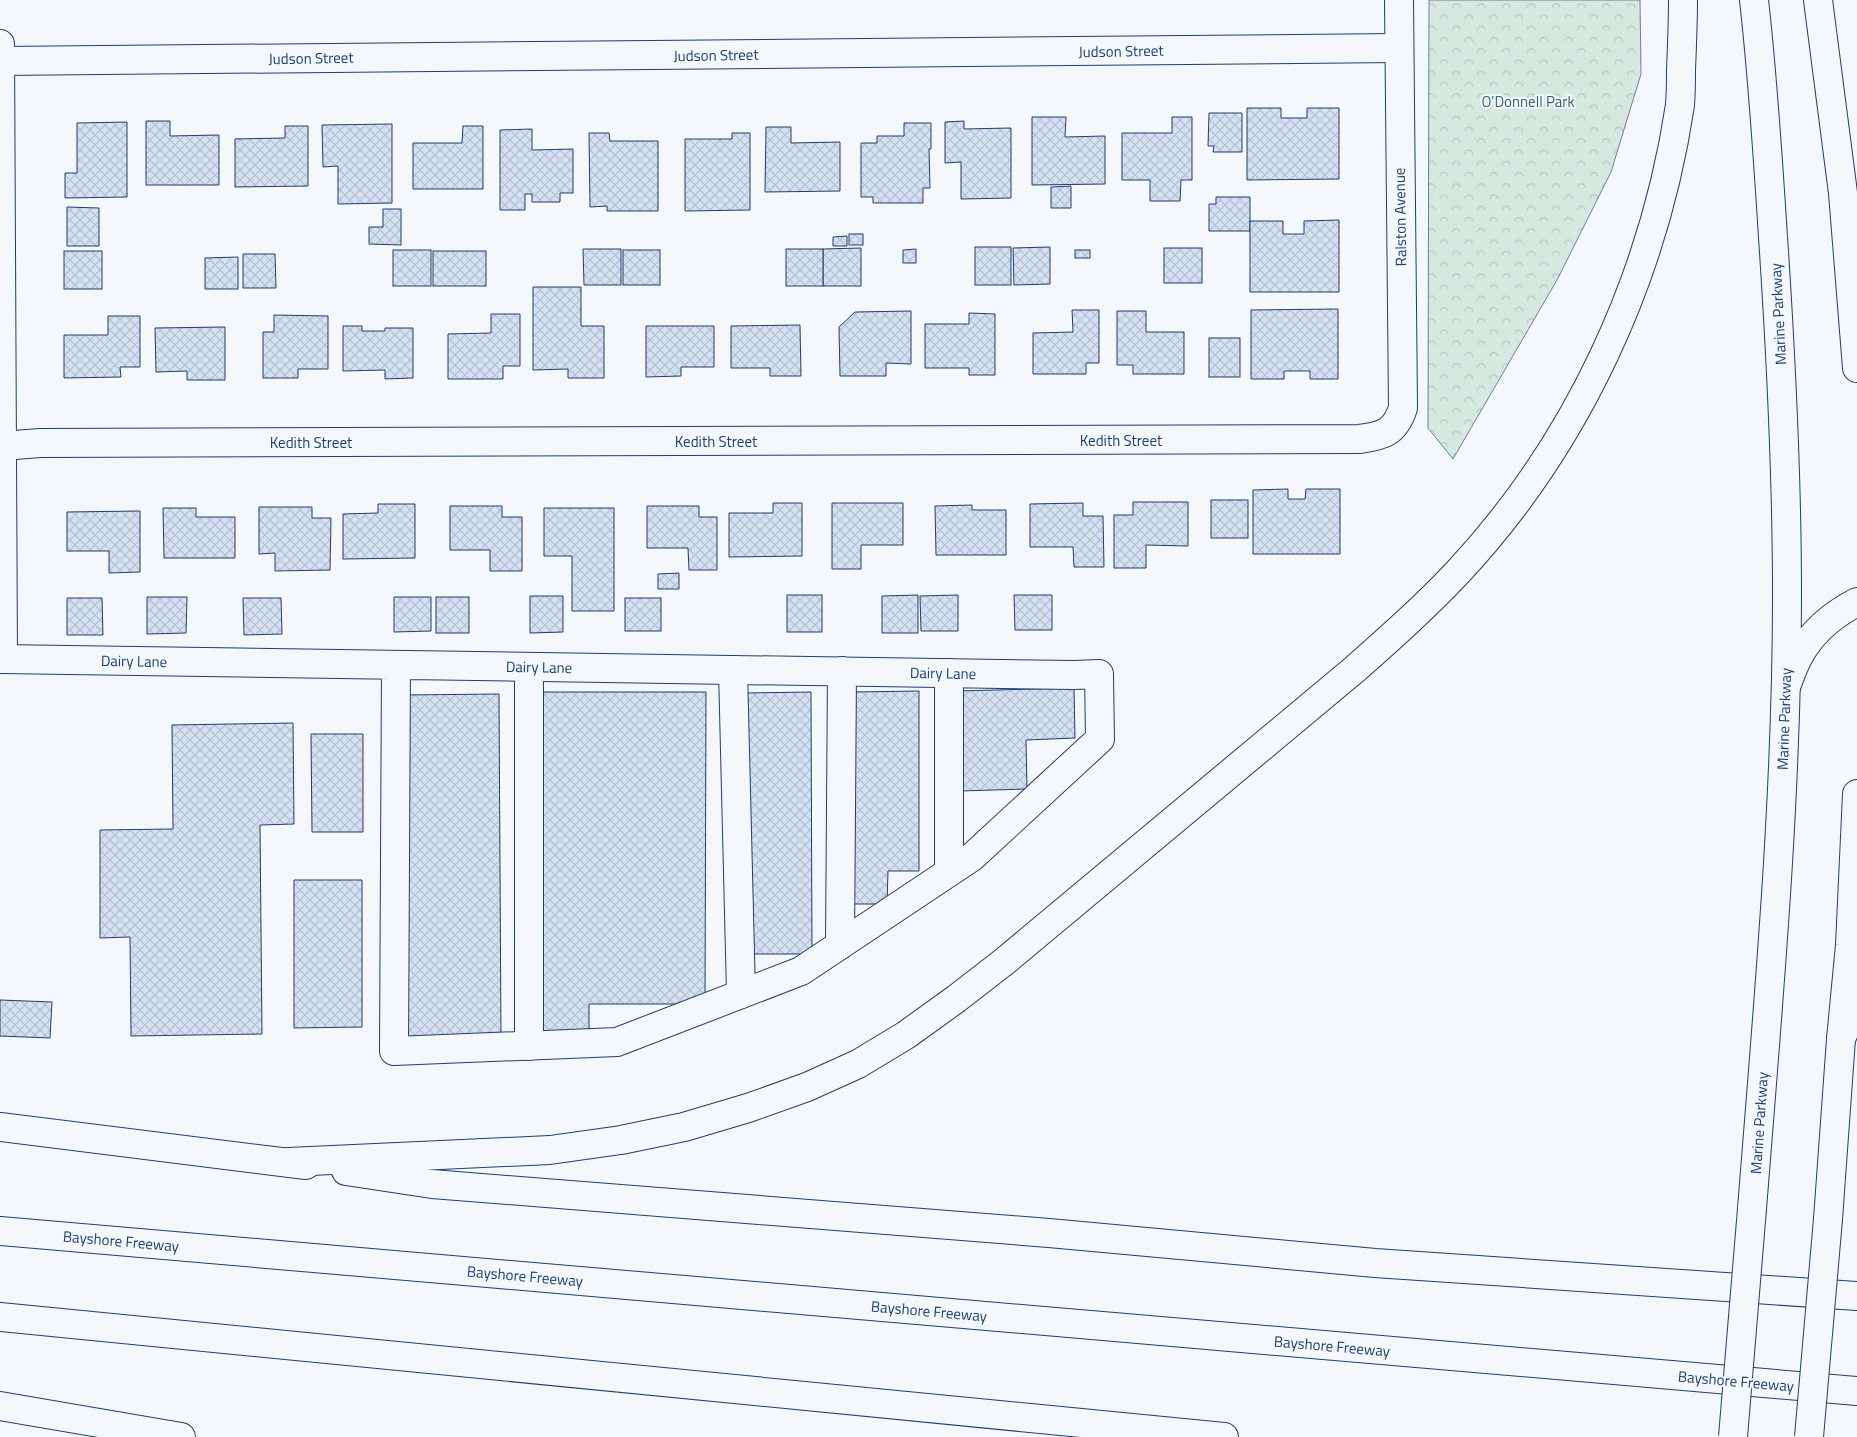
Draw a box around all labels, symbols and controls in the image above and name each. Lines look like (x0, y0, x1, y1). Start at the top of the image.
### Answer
street label: Judson Street (1078, 39, 1165, 63)
street label: Judson Street (673, 43, 760, 67)
street label: Judson Street (268, 46, 355, 70)
park label: O'Donnell Park (1481, 90, 1575, 113)
street label: Ralston Avenue (1388, 167, 1412, 267)
street label: Marine Parkway (1764, 262, 1792, 366)
street label: Kedith Street (1080, 429, 1163, 452)
street label: Kedith Street (675, 430, 758, 453)
street label: Kedith Street (270, 431, 353, 454)
street label: Dairy Lane (101, 649, 167, 673)
street label: Dairy Lane (506, 655, 572, 679)
street label: Dairy Lane (910, 661, 976, 685)
street label: Marine Parkway (1771, 667, 1797, 771)
street label: Marine Parkway (1744, 1071, 1774, 1175)
street label: Bayshore Freeway (62, 1224, 180, 1258)
street label: Bayshore Freeway (466, 1259, 584, 1293)
street label: Bayshore Freeway (870, 1294, 988, 1328)
street label: Bayshore Freeway (1273, 1329, 1391, 1363)
street label: Bayshore Freeway (1677, 1364, 1795, 1398)

